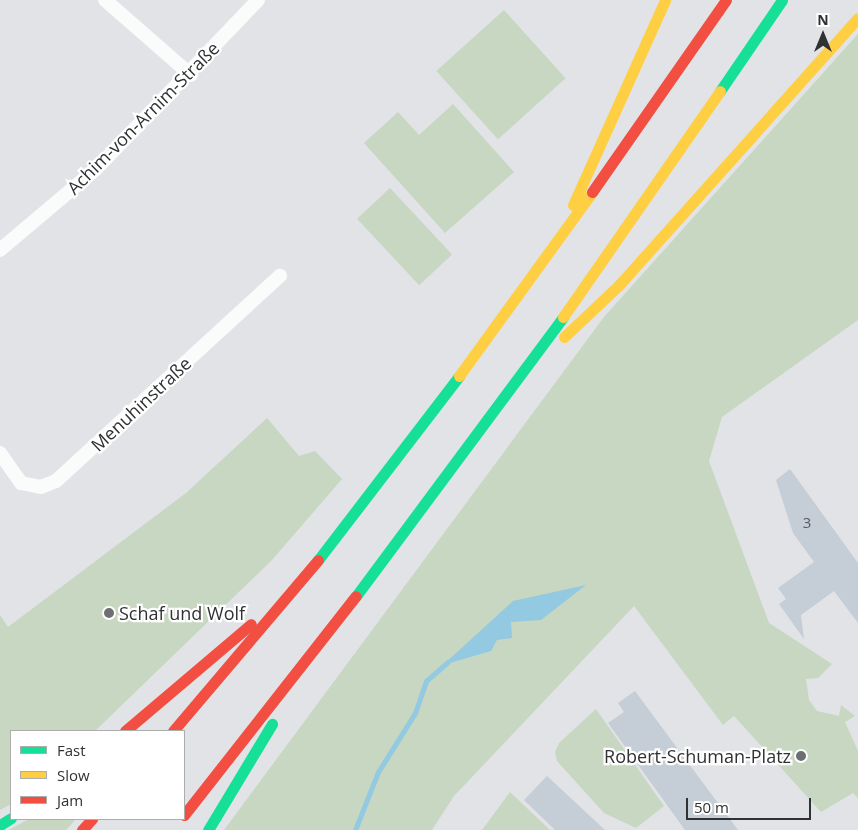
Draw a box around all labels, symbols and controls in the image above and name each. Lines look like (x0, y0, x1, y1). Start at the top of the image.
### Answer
north arrow (798, 10, 848, 60)
text: N (817, 10, 829, 29)
street label: Achim-von-Arnim-Straße (62, 37, 224, 199)
street label: Menuhinstraße (87, 352, 195, 456)
house number: 3 (803, 514, 811, 532)
place label: Schaf und Wolf (119, 602, 245, 624)
marker: Schaf und Wolf (103, 607, 115, 619)
legend (10, 730, 185, 820)
text: Fast (57, 740, 86, 760)
place label: Robert-Schuman-Platz (604, 745, 791, 767)
marker: Robert-Schuman-Platz (795, 750, 807, 762)
text: Slow (57, 765, 90, 785)
scale bar (688, 788, 813, 820)
text: Jam (57, 790, 83, 810)
text: 50 m (694, 797, 729, 817)

